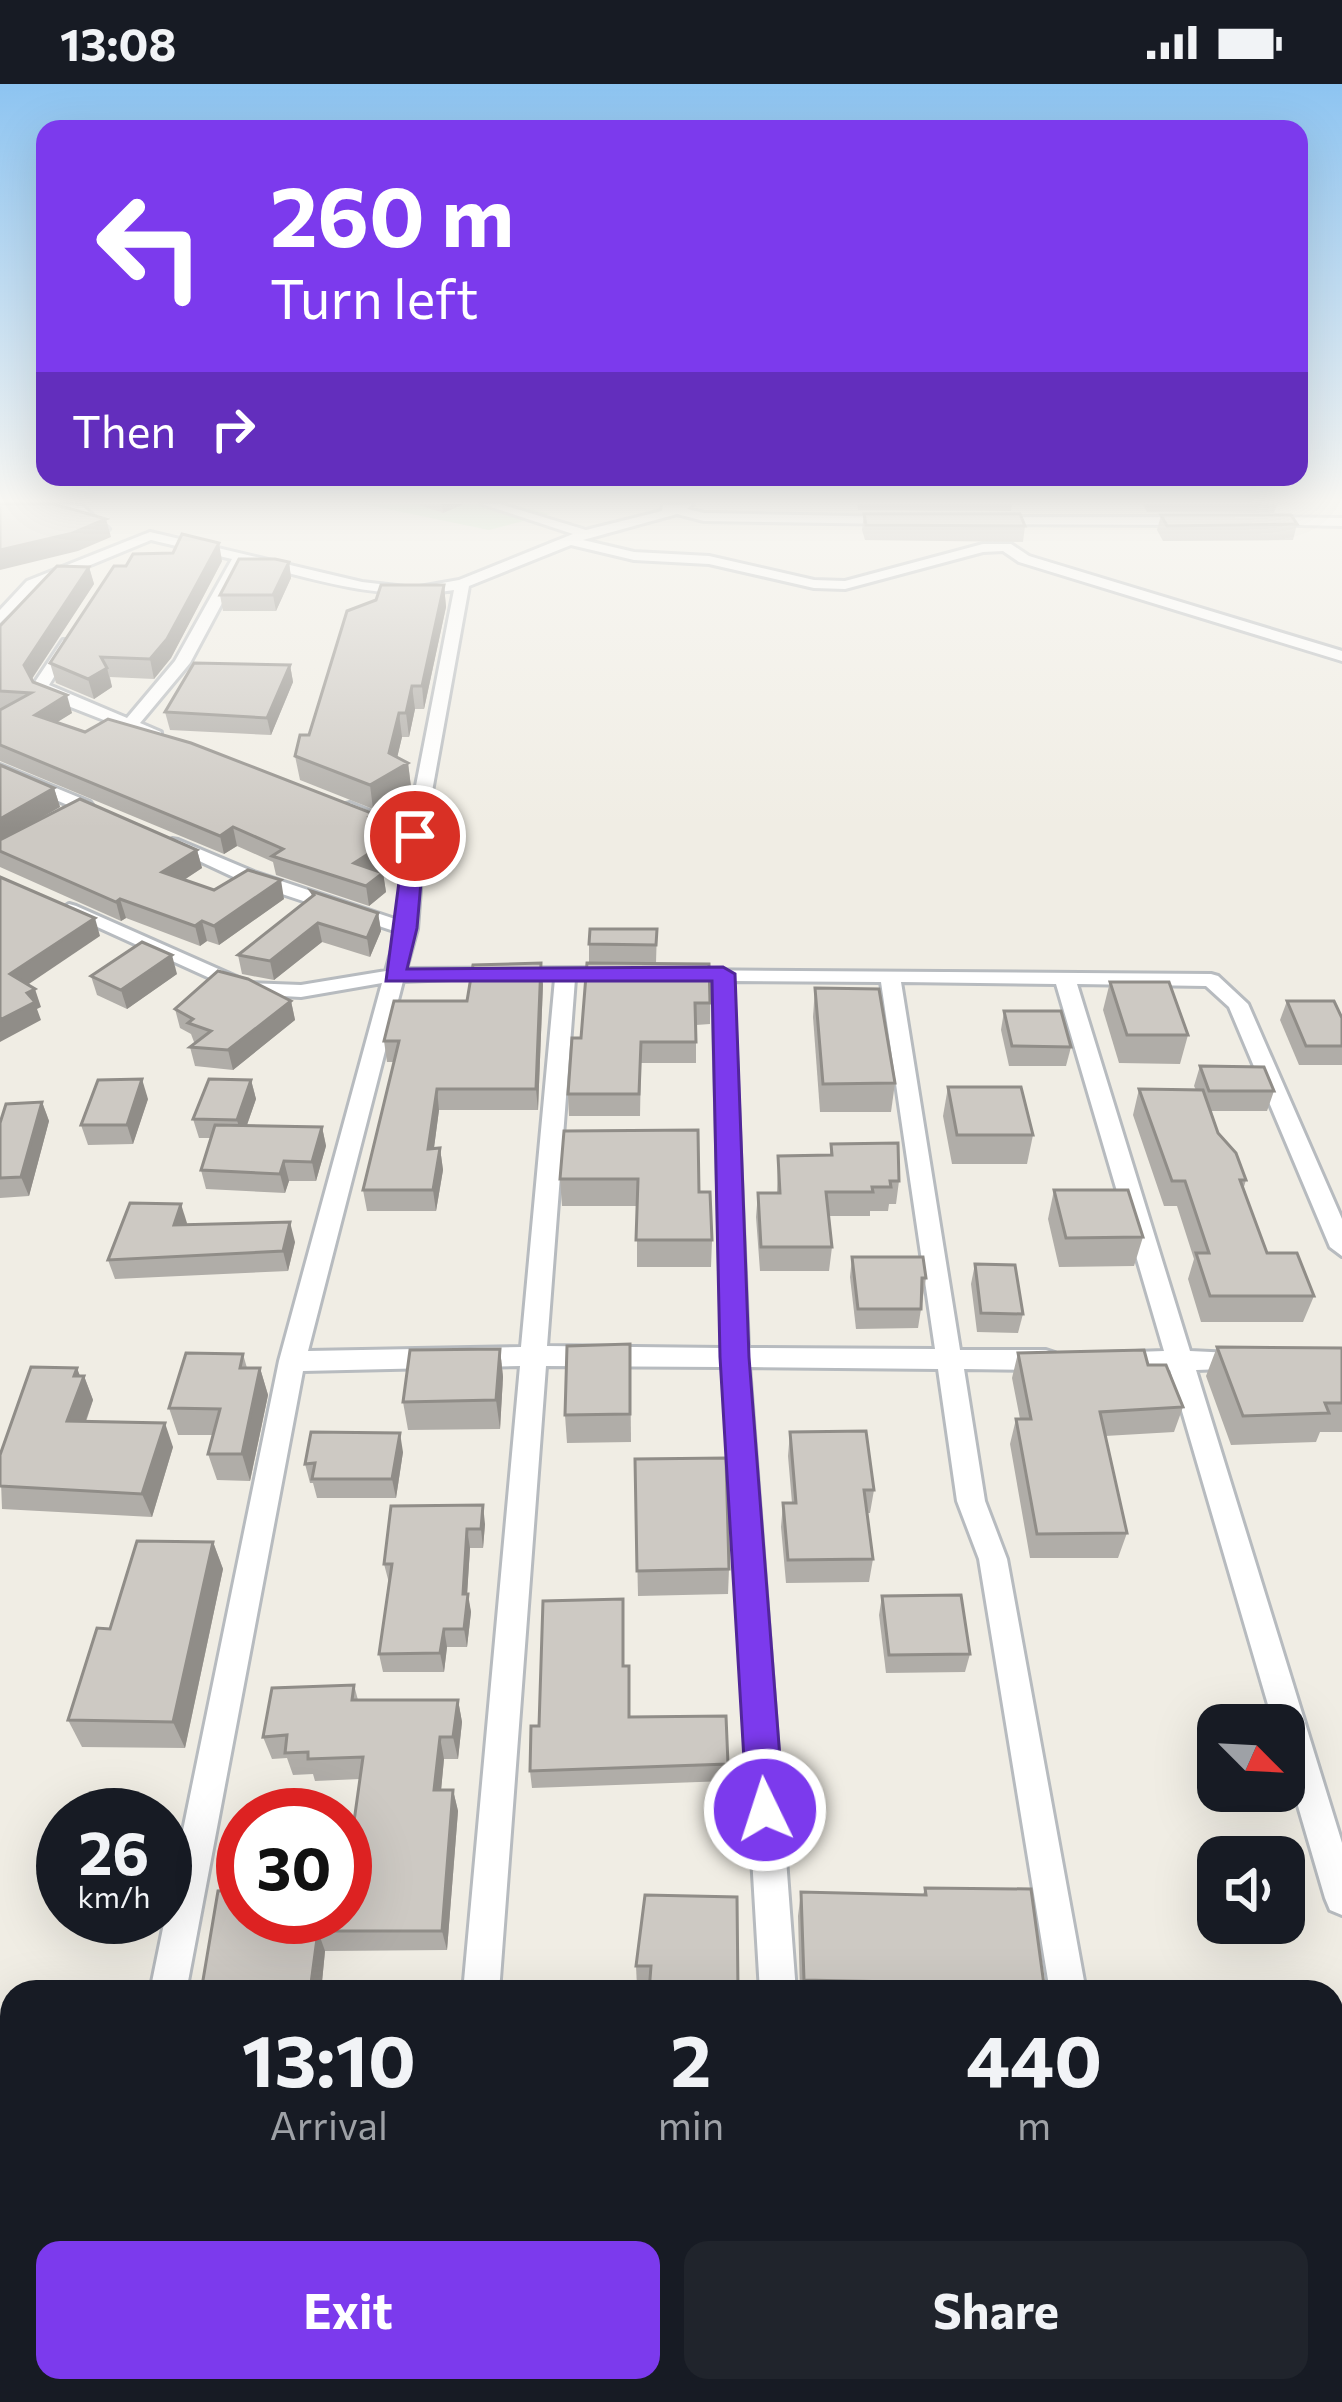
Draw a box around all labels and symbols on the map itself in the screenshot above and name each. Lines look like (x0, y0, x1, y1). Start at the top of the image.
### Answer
pin (364, 785, 466, 887)
north arrow (1197, 1704, 1305, 1812)
position arrow (702, 1747, 828, 1873)
speed limit sign: 30 (216, 1788, 372, 1944)

